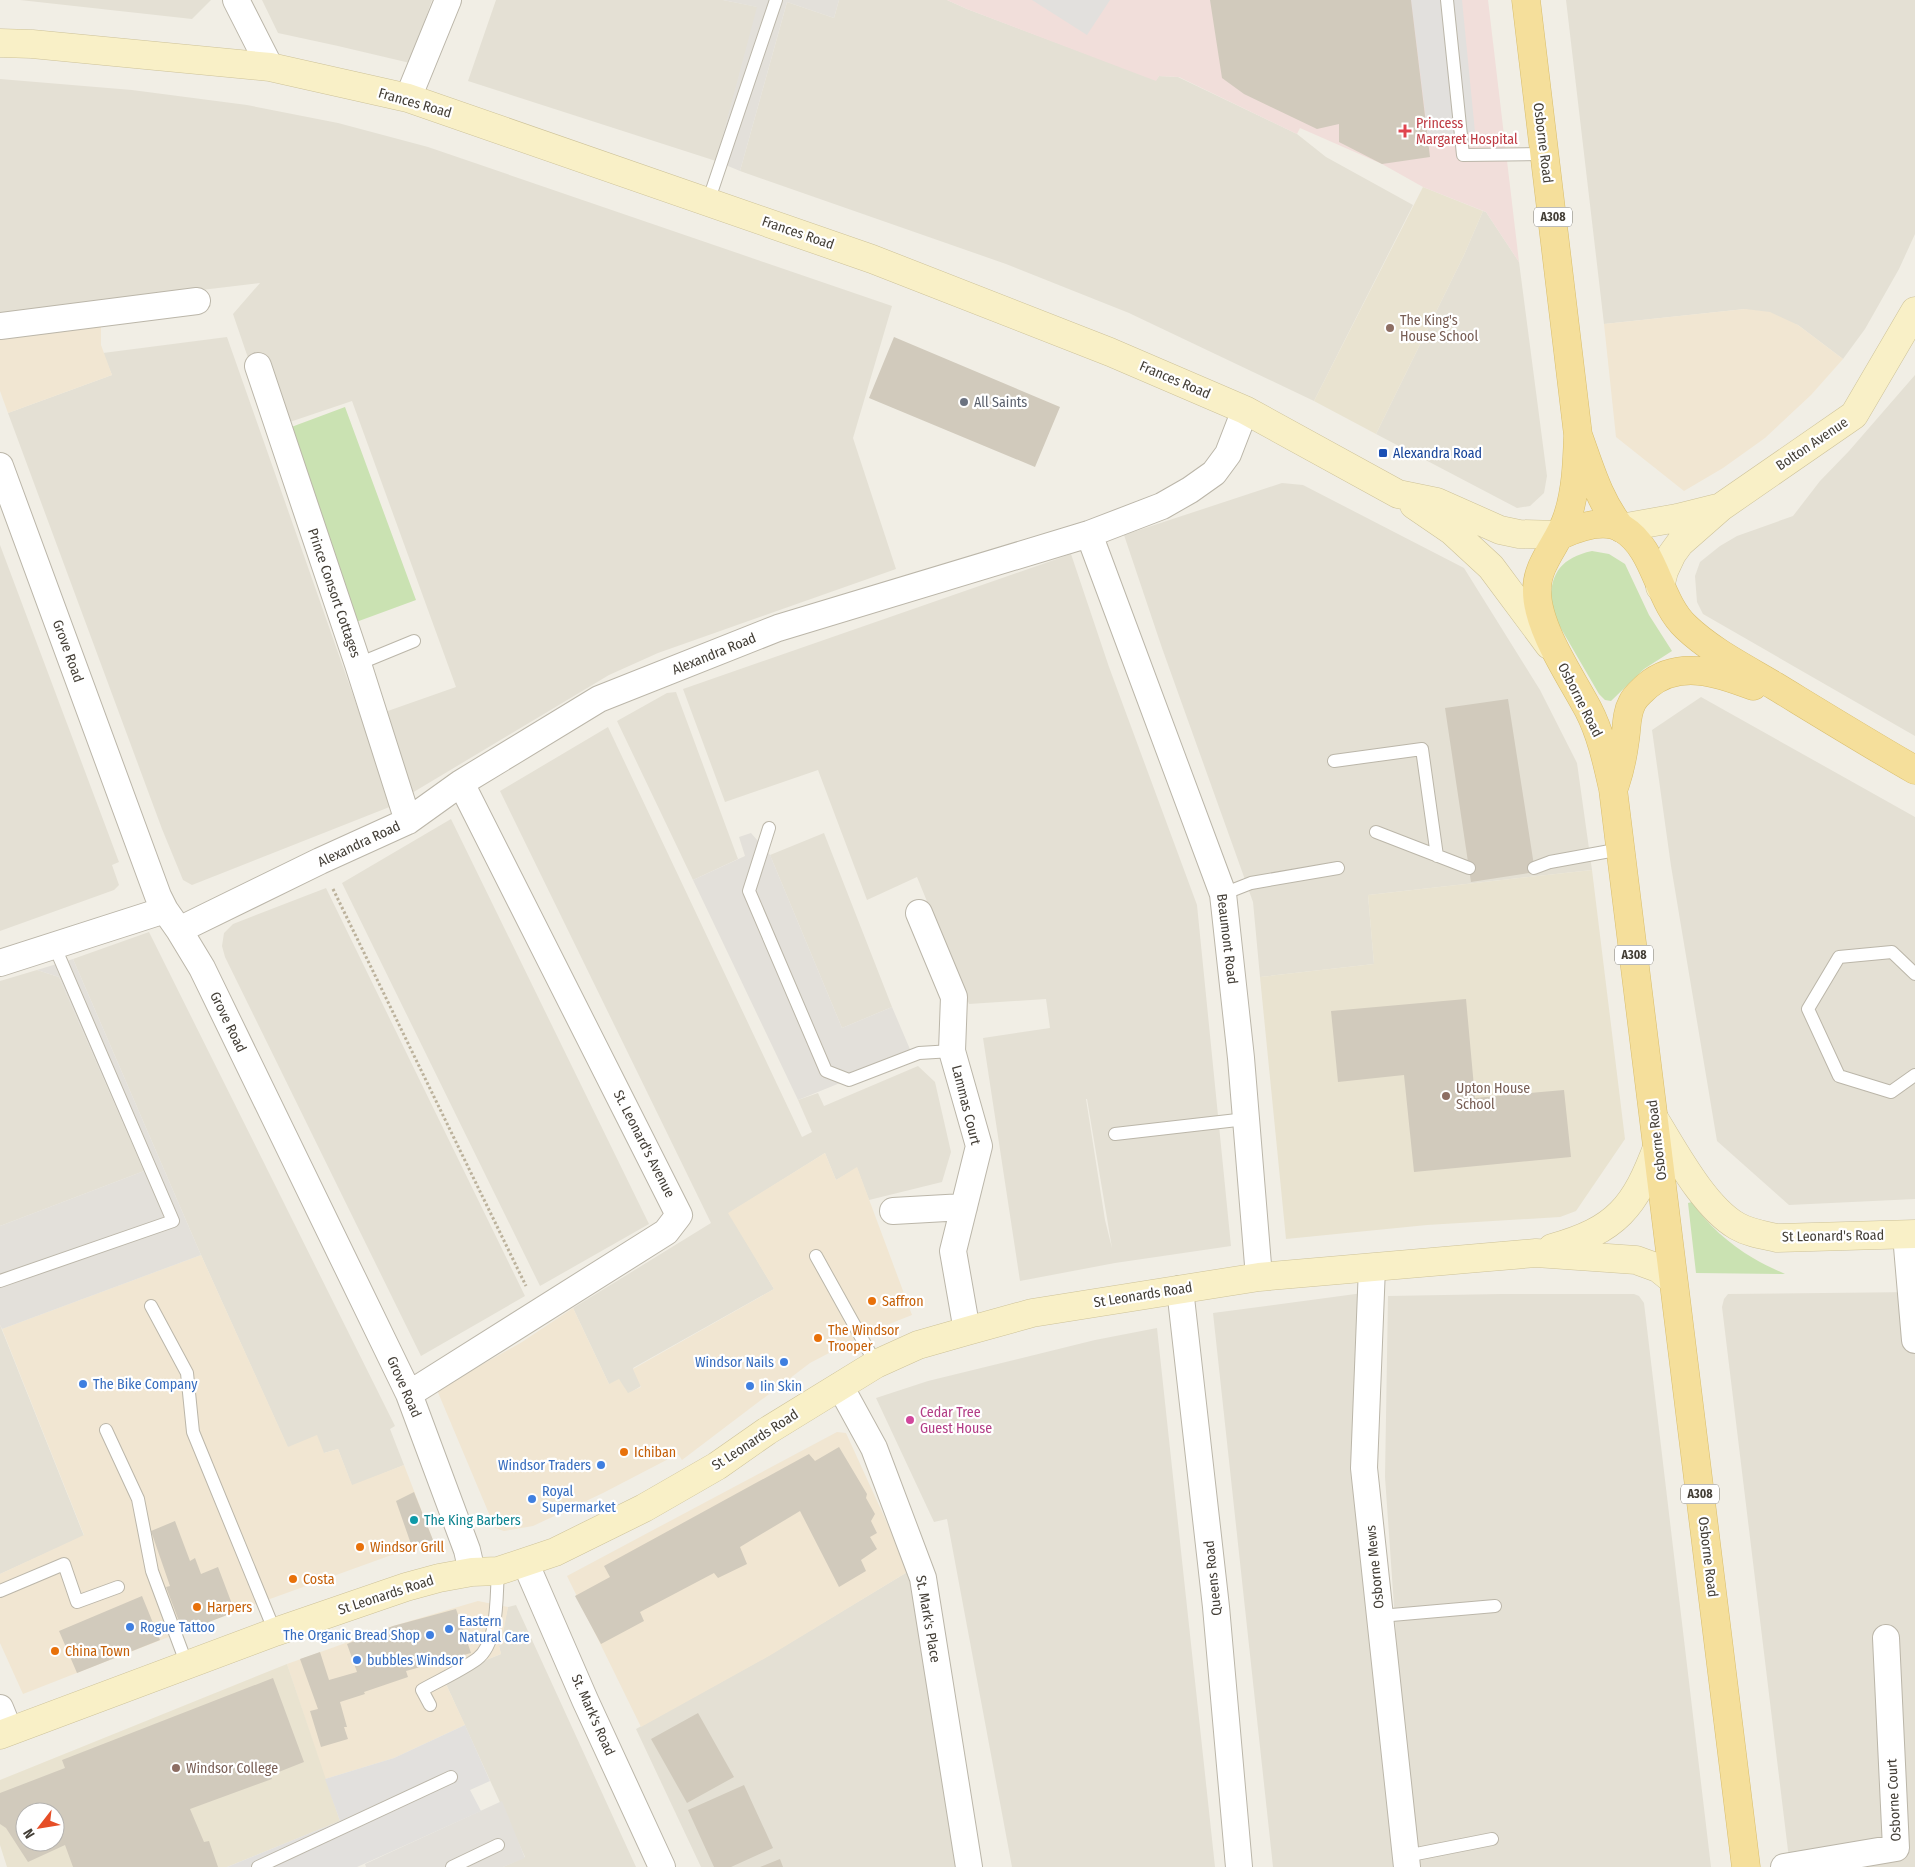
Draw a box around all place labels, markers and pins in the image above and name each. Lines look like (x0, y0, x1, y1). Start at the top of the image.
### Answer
place label: Princess Margaret Hospital (1416, 115, 1518, 148)
marker: Princess Margaret Hospital (1398, 124, 1412, 138)
place label: The King's House School (1400, 312, 1478, 345)
marker: The King's House School (1384, 322, 1396, 334)
place label: All Saints (974, 394, 1027, 411)
marker: All Saints (958, 396, 970, 408)
place label: Alexandra Road (1393, 445, 1482, 462)
marker: Alexandra Road (1377, 447, 1389, 459)
place label: Upton House School (1456, 1080, 1530, 1113)
marker: Upton House School (1440, 1090, 1452, 1102)
place label: Saffron (882, 1293, 924, 1310)
marker: Saffron (866, 1295, 878, 1307)
place label: The Windsor Trooper (828, 1322, 899, 1355)
marker: The Windsor Trooper (812, 1332, 824, 1344)
place label: Windsor Nails (695, 1354, 774, 1371)
marker: Windsor Nails (778, 1356, 790, 1368)
place label: The Bike Company (93, 1376, 198, 1393)
marker: The Bike Company (77, 1378, 89, 1390)
place label: Iin Skin (760, 1378, 802, 1395)
marker: Iin Skin (744, 1380, 756, 1392)
place label: Cedar Tree Guest House (920, 1404, 992, 1437)
marker: Cedar Tree Guest House (904, 1414, 916, 1426)
place label: Ichiban (634, 1444, 676, 1461)
marker: Ichiban (618, 1446, 630, 1458)
place label: Windsor Traders (498, 1457, 591, 1474)
marker: Windsor Traders (595, 1459, 607, 1471)
place label: Royal Supermarket (542, 1483, 616, 1516)
marker: Royal Supermarket (526, 1493, 538, 1505)
place label: The King Barbers (424, 1512, 521, 1529)
marker: The King Barbers (408, 1514, 420, 1526)
place label: Windsor Grill (370, 1539, 445, 1556)
marker: Windsor Grill (354, 1541, 366, 1553)
place label: Costa (303, 1571, 335, 1588)
marker: Costa (287, 1573, 299, 1585)
place label: Harpers (207, 1599, 252, 1616)
marker: Harpers (191, 1601, 203, 1613)
place label: Eastern Natural Care (459, 1613, 530, 1646)
place label: Rogue Tattoo (140, 1619, 215, 1636)
marker: Rogue Tattoo (124, 1621, 136, 1633)
marker: Eastern Natural Care (443, 1623, 455, 1635)
place label: The Organic Bread Shop (283, 1627, 420, 1644)
marker: The Organic Bread Shop (424, 1629, 436, 1641)
place label: China Town (65, 1643, 130, 1660)
marker: China Town (49, 1645, 61, 1657)
place label: bubbles Windsor (367, 1652, 464, 1669)
marker: bubbles Windsor (351, 1654, 363, 1666)
place label: Windsor College (186, 1760, 278, 1777)
marker: Windsor College (170, 1762, 182, 1774)

